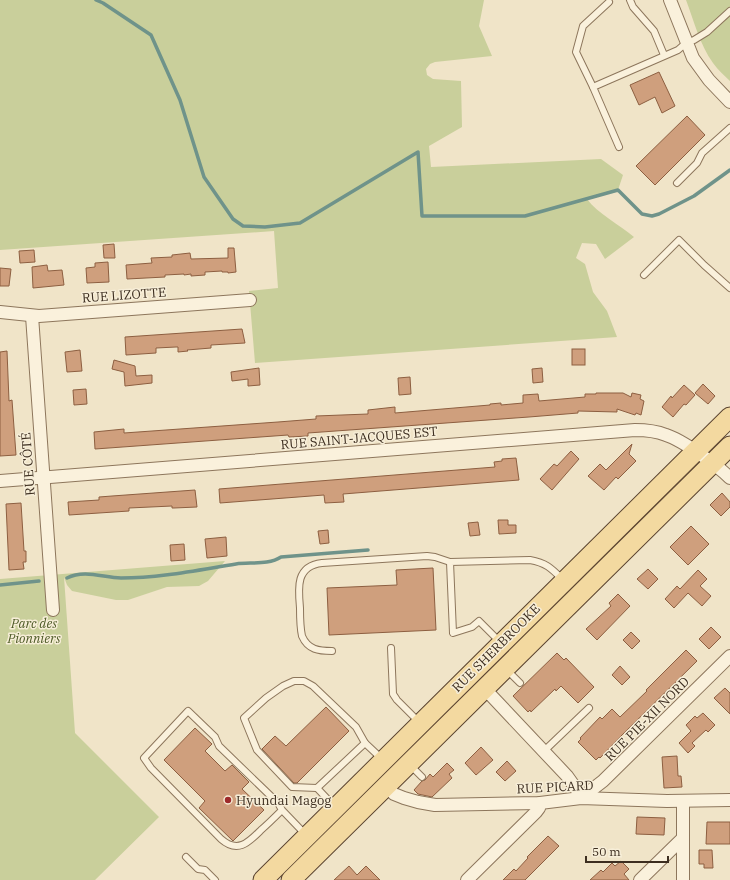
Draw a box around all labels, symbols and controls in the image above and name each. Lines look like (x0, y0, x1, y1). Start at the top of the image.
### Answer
street label: RUE LIZOTTE (81, 284, 167, 306)
street label: RUE SAINT-JACQUES EST (280, 423, 439, 453)
street label: RUE CÔTÉ (17, 432, 39, 496)
street label: RUE SHERBROOKE (448, 600, 544, 696)
park label: Parc des Pionniers (6, 615, 61, 647)
street label: RUE PIE-XII NORD (601, 673, 693, 765)
street label: RUE PICARD (516, 776, 594, 798)
place label: Hyundai Magog (236, 792, 331, 809)
marker: Hyundai Magog (223, 795, 233, 805)
scale bar (586, 838, 668, 864)
text: 50 m (592, 844, 621, 859)

